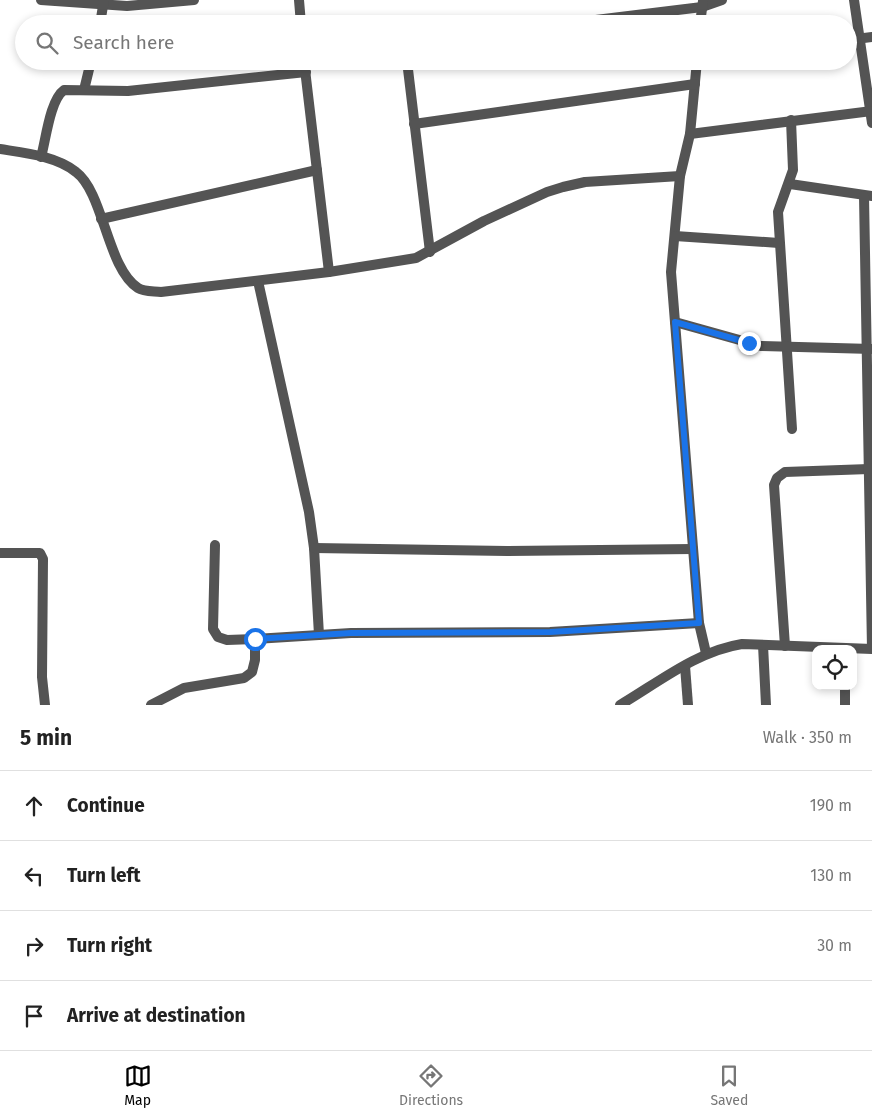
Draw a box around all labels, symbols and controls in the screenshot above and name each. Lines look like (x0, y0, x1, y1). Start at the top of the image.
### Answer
search box (15, 15, 857, 70)
icon: search (33, 29, 61, 57)
text: Search here (73, 31, 174, 54)
route end (738, 332, 761, 355)
route start (244, 628, 267, 651)
map controls (812, 645, 857, 690)
button: locate (812, 645, 857, 690)
text: 5 min (20, 725, 72, 751)
text: Walk · 350 m (763, 728, 852, 747)
icon: ahead (20, 792, 48, 820)
text: Continue (67, 794, 145, 817)
text: 190 m (810, 796, 852, 815)
icon: left (20, 862, 48, 890)
text: Turn left (67, 864, 141, 887)
text: 130 m (810, 866, 852, 885)
icon: right (20, 932, 48, 960)
text: Turn right (67, 934, 152, 957)
text: 30 m (817, 936, 852, 955)
icon: arrive (20, 1002, 48, 1030)
text: Arrive at destination (67, 1004, 246, 1027)
tab: Map (124, 1062, 152, 1109)
tab: Directions (399, 1062, 463, 1109)
tab: Saved (710, 1062, 748, 1109)

